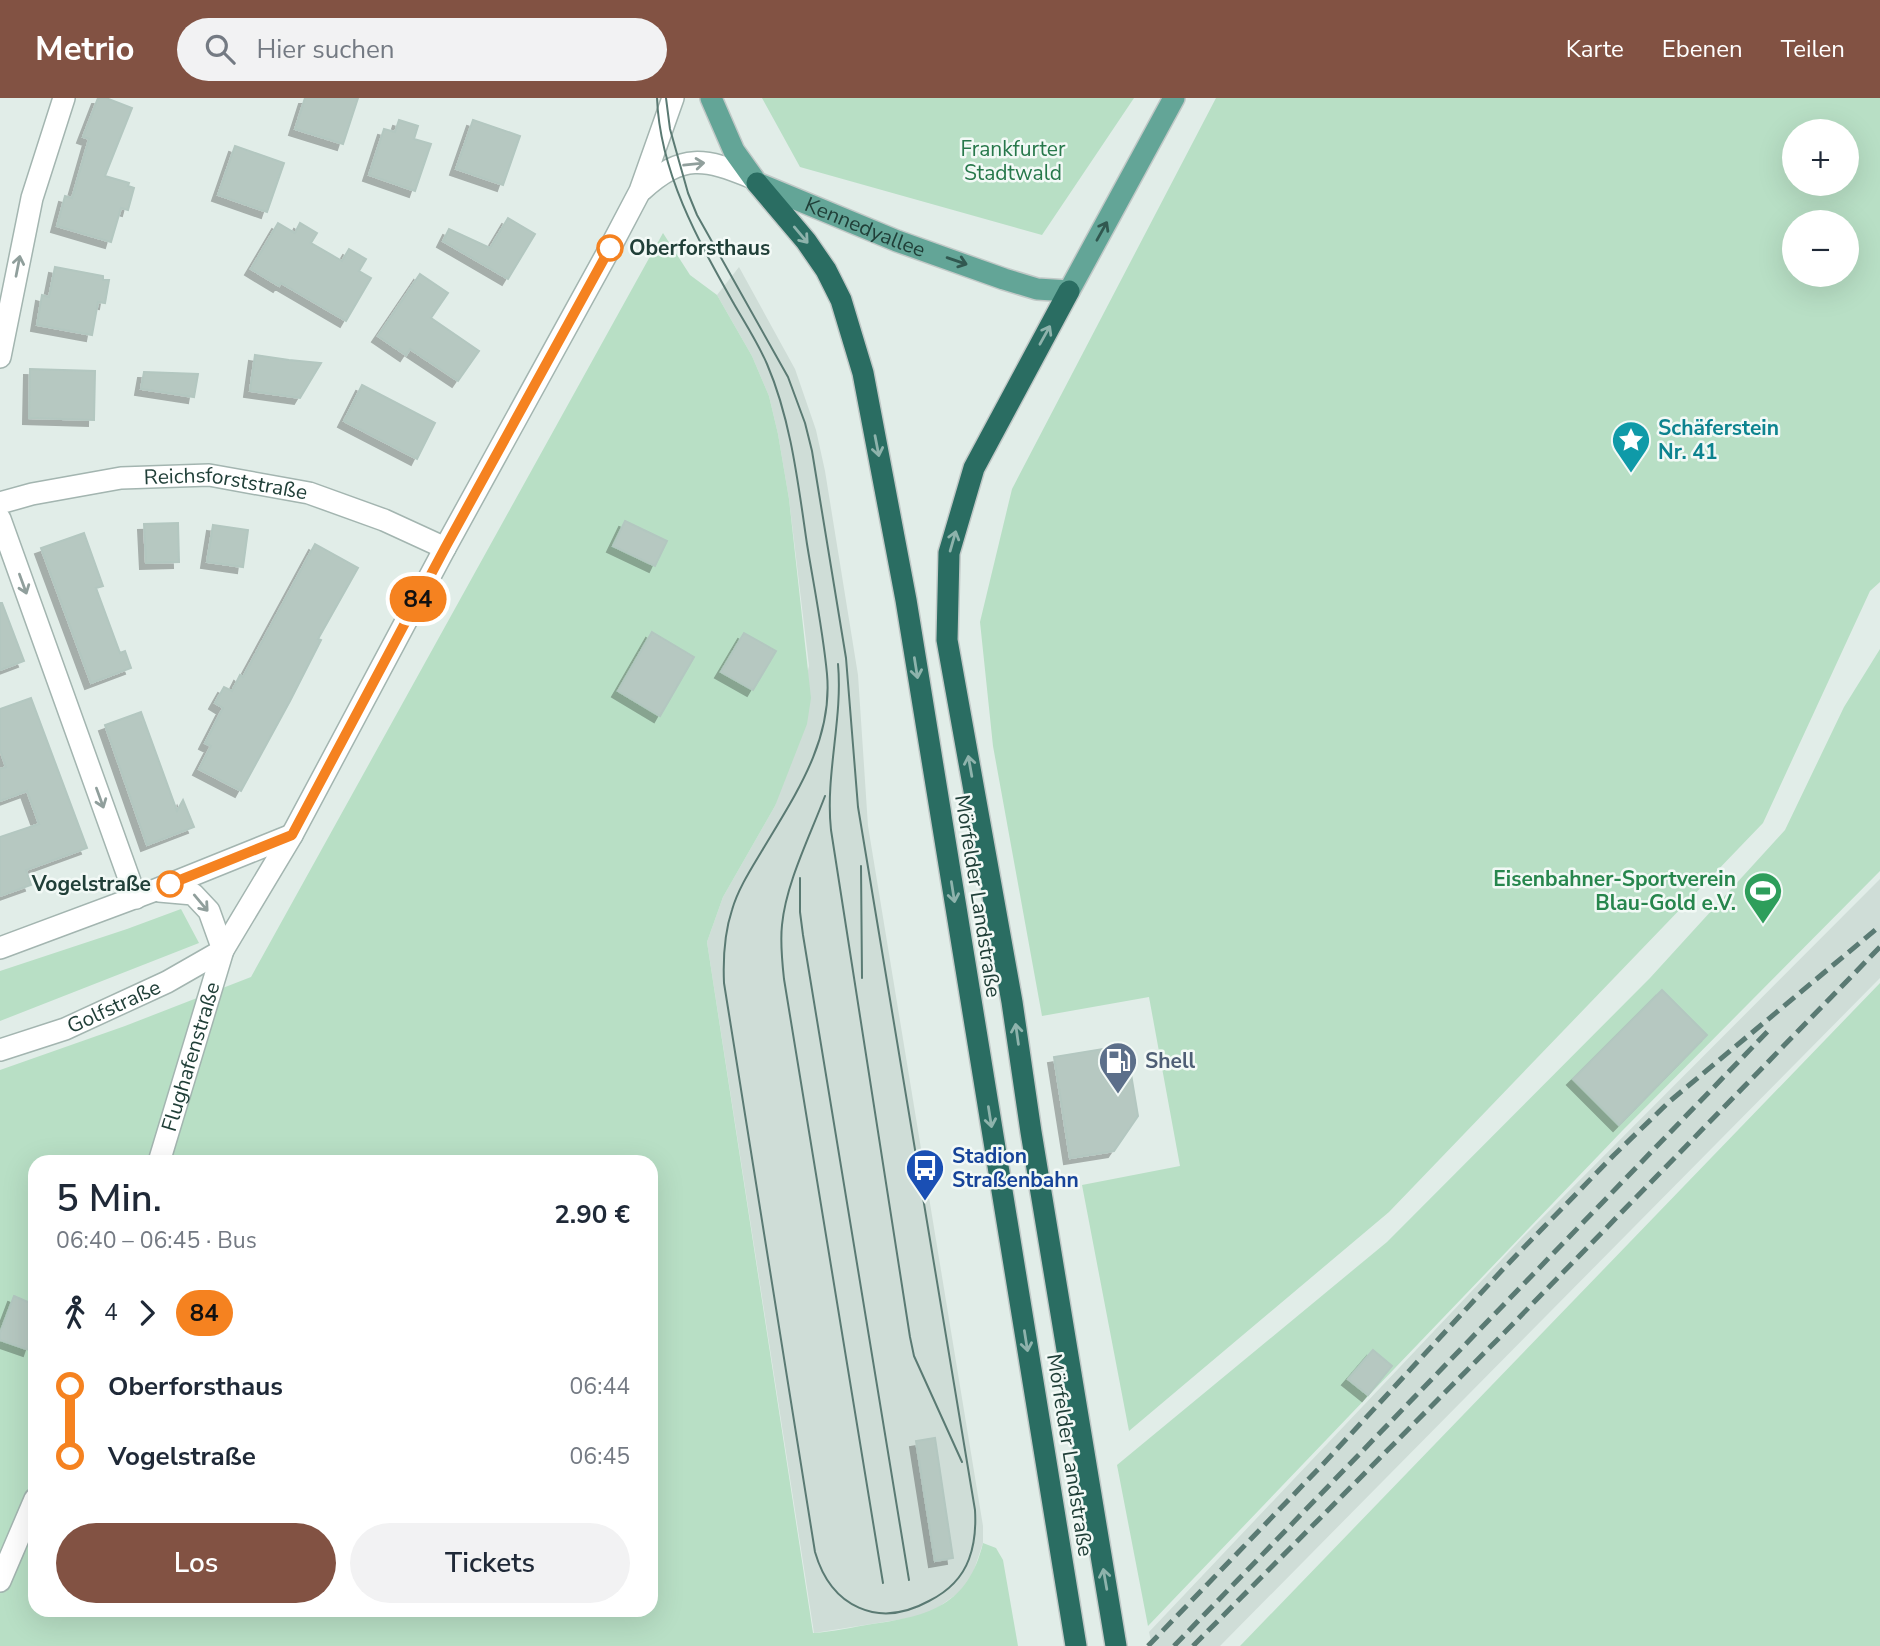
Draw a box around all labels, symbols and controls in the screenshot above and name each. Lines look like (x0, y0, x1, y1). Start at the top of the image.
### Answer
search box (177, 18, 667, 81)
text: Metrio (35, 27, 135, 72)
icon: search (201, 30, 239, 68)
text: Hier suchen (257, 32, 395, 67)
text: Karte (1566, 33, 1624, 65)
text: Ebenen (1662, 33, 1743, 65)
text: Teilen (1781, 33, 1845, 65)
map controls (1782, 119, 1859, 287)
button: + (1782, 119, 1859, 196)
park label: Frankfurter Stadtwald (960, 135, 1066, 187)
one-way arrow (682, 157, 704, 170)
street label: Kennedyallee (801, 190, 929, 264)
button: − (1782, 210, 1859, 287)
one-way arrow (1096, 221, 1109, 242)
one-way arrow (793, 225, 809, 243)
place label: Oberforsthaus (629, 234, 770, 262)
marker: Oberforsthaus (597, 235, 623, 261)
one-way arrow (11, 255, 25, 278)
one-way arrow (945, 256, 967, 268)
one-way arrow (1038, 325, 1052, 345)
place label: Schäferstein Nr. 41 (1658, 414, 1779, 466)
place icon: Schäferstein Nr. 41 (1610, 419, 1652, 474)
one-way arrow (871, 434, 885, 457)
street label: Reichsforststraße (143, 461, 310, 506)
one-way arrow (947, 531, 960, 553)
one-way arrow (18, 572, 30, 594)
line badge: 84 (386, 576, 450, 622)
text: 84 (404, 583, 432, 615)
one-way arrow (910, 656, 923, 678)
one-way arrow (963, 756, 976, 778)
one-way arrow (95, 786, 107, 808)
street label: Mörfelder Landstraße (948, 793, 1008, 999)
place label: Eisenbahner-Sportverein Blau-Gold e.V. (1493, 865, 1736, 917)
place label: Vogelstraße (31, 870, 151, 898)
sports icon: Eisenbahner-Sportverein Blau-Gold e.V. (1742, 870, 1784, 925)
marker: Vogelstraße (157, 871, 183, 897)
one-way arrow (947, 880, 960, 903)
one-way arrow (193, 894, 209, 912)
street label: Golfstraße (63, 973, 165, 1040)
street label: Flughafenstraße (155, 979, 227, 1135)
one-way arrow (1010, 1023, 1023, 1045)
fuel station icon: Shell (1097, 1040, 1139, 1095)
place label: Shell (1145, 1047, 1196, 1075)
one-way arrow (984, 1105, 997, 1128)
place label: Stadion Straßenbahn (952, 1142, 1079, 1194)
bus stop icon: Stadion Straßenbahn (904, 1147, 946, 1202)
text: 5 Min. (56, 1173, 162, 1224)
text: 2.90 € (554, 1197, 630, 1232)
text: 06:40 – 06:45 · Bus (56, 1225, 257, 1256)
icon: walk (56, 1294, 94, 1332)
icon: forward (128, 1294, 166, 1332)
text: 4 (104, 1297, 118, 1328)
text: 84 (190, 1297, 219, 1329)
one-way arrow (1020, 1329, 1033, 1352)
street label: Mörfelder Landstraße (1040, 1352, 1100, 1558)
text: Oberforsthaus (108, 1369, 283, 1404)
text: 06:44 (570, 1371, 630, 1402)
text: Vogelstraße (108, 1439, 256, 1474)
text: 06:45 (570, 1441, 630, 1472)
button: Los (56, 1523, 336, 1603)
button: Tickets (350, 1523, 630, 1603)
one-way arrow (1098, 1568, 1111, 1591)

